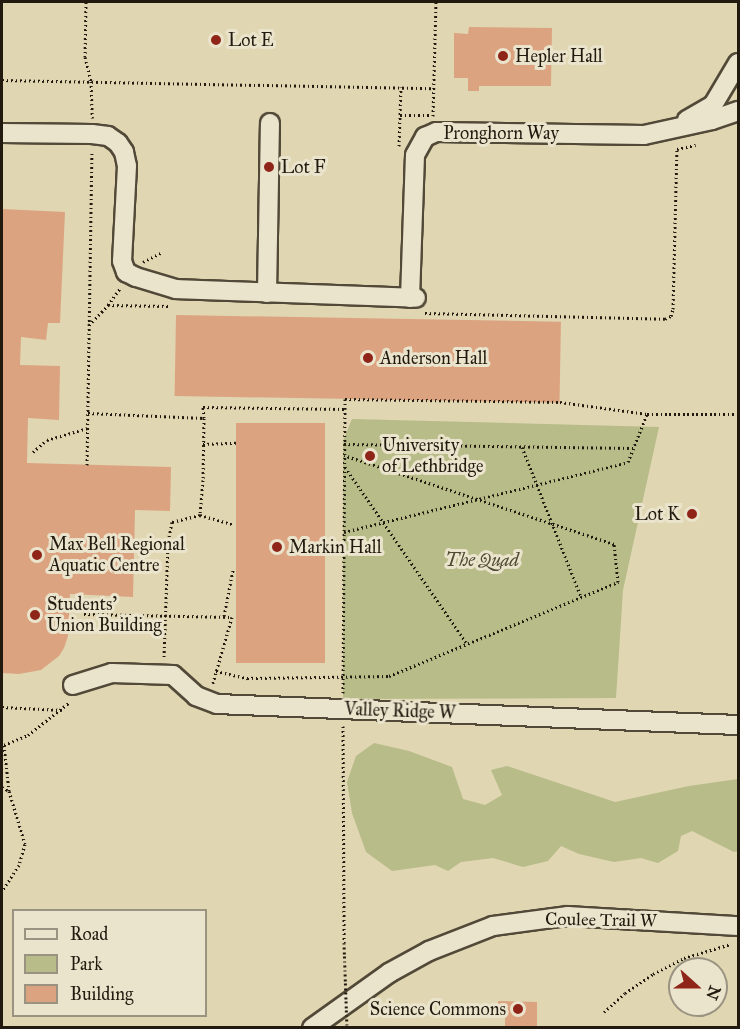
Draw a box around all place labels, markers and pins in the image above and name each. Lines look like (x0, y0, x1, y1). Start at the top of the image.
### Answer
place label: Lot E (228, 29, 274, 51)
marker: Lot E (209, 33, 223, 47)
place label: Hepler Hall (515, 45, 603, 67)
marker: Hepler Hall (496, 49, 510, 63)
place label: Lot F (281, 156, 326, 178)
marker: Lot F (262, 160, 276, 174)
place label: Anderson Hall (380, 347, 487, 369)
marker: Anderson Hall (361, 351, 375, 365)
place label: University of Lethbridge (382, 435, 483, 478)
marker: University of Lethbridge (363, 449, 377, 463)
place label: Lot K (634, 503, 680, 525)
marker: Lot K (685, 507, 699, 521)
place label: Max Bell Regional Aquatic Centre (49, 534, 185, 576)
place label: Markin Hall (289, 536, 382, 558)
marker: Markin Hall (270, 540, 284, 554)
marker: Max Bell Regional Aquatic Centre (30, 548, 44, 562)
place label: Students' Union Building (47, 594, 162, 636)
marker: Students' Union Building (28, 608, 42, 622)
place label: Science Commons (370, 998, 506, 1020)
marker: Science Commons (511, 1002, 525, 1016)

